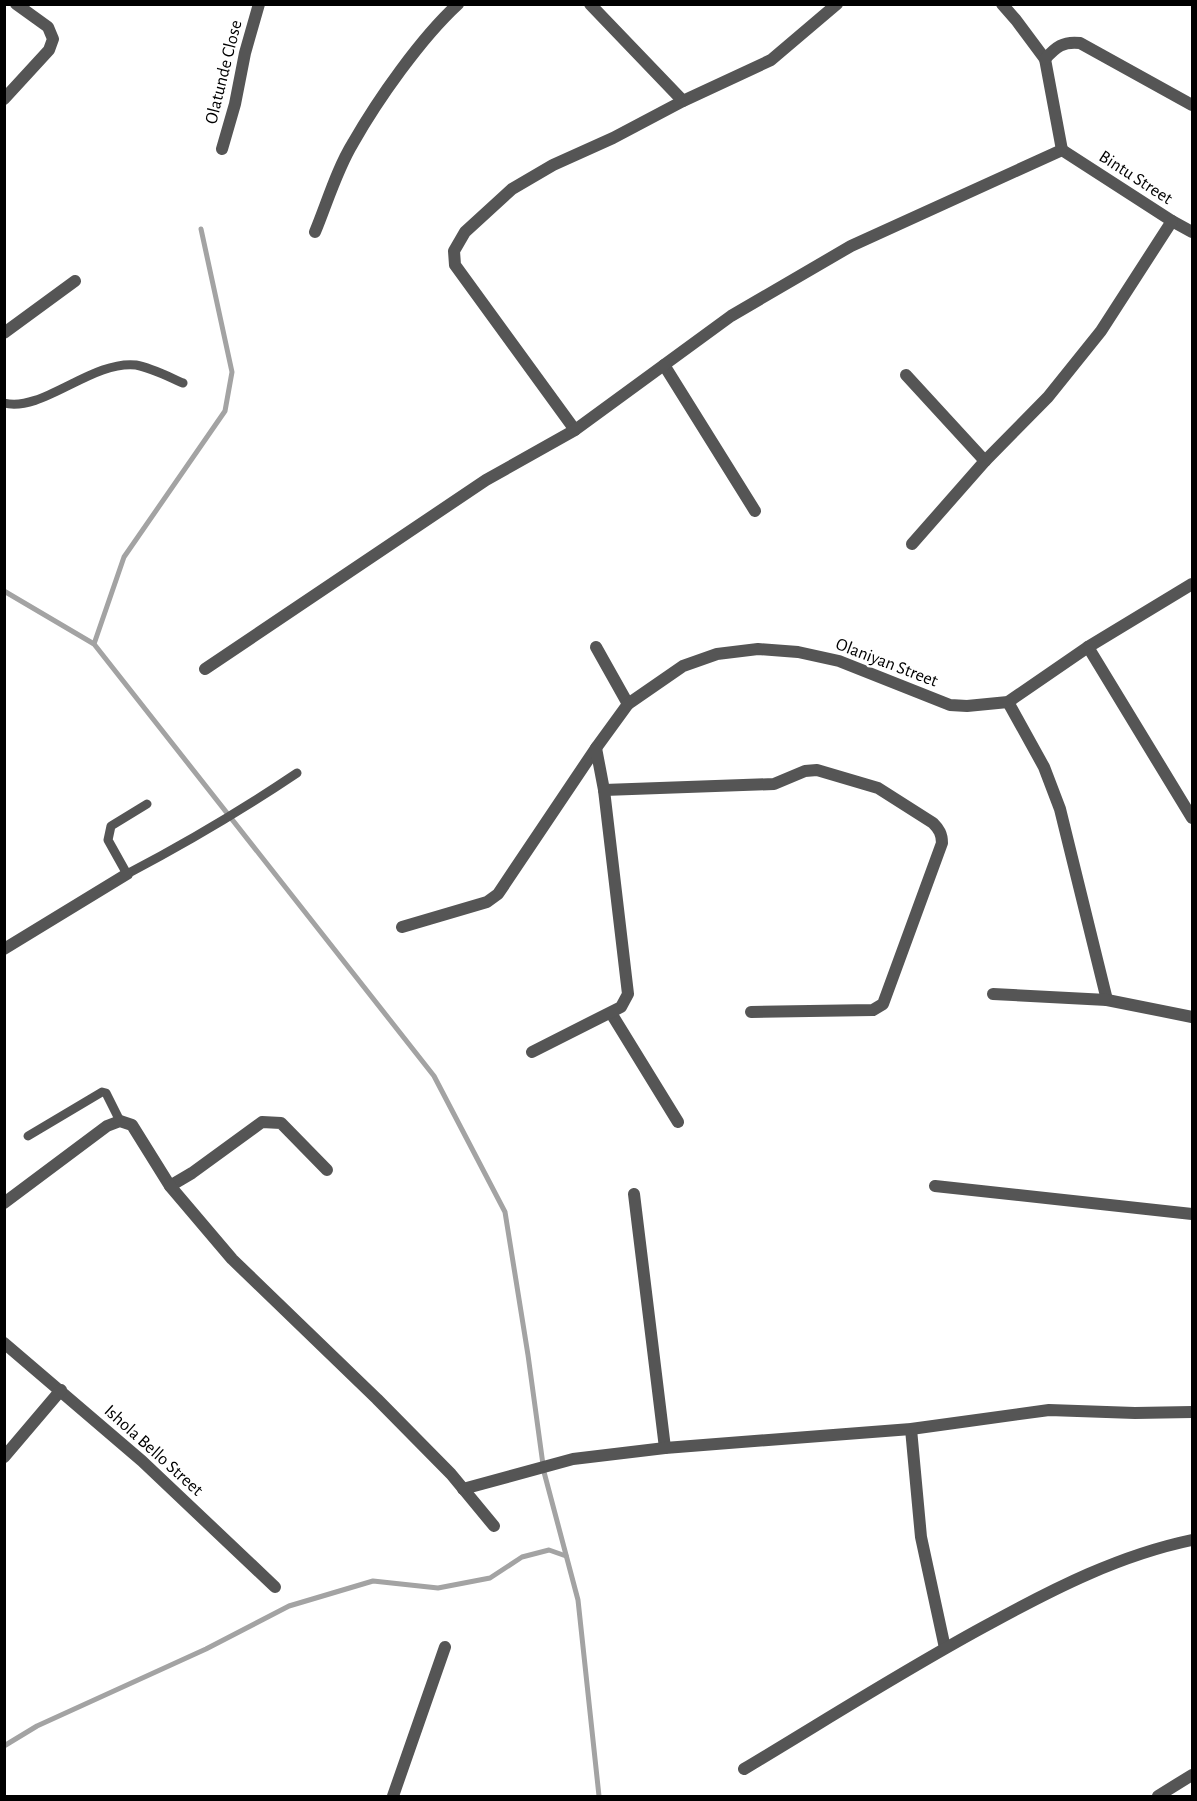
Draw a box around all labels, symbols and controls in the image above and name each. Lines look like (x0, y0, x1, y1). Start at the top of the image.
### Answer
street label: Olatunde Close (202, 18, 246, 126)
street label: Bintu Street (1096, 148, 1176, 208)
street label: Olaniyan Street (833, 635, 940, 691)
street label: Ishola Bello Street (101, 1402, 206, 1500)

